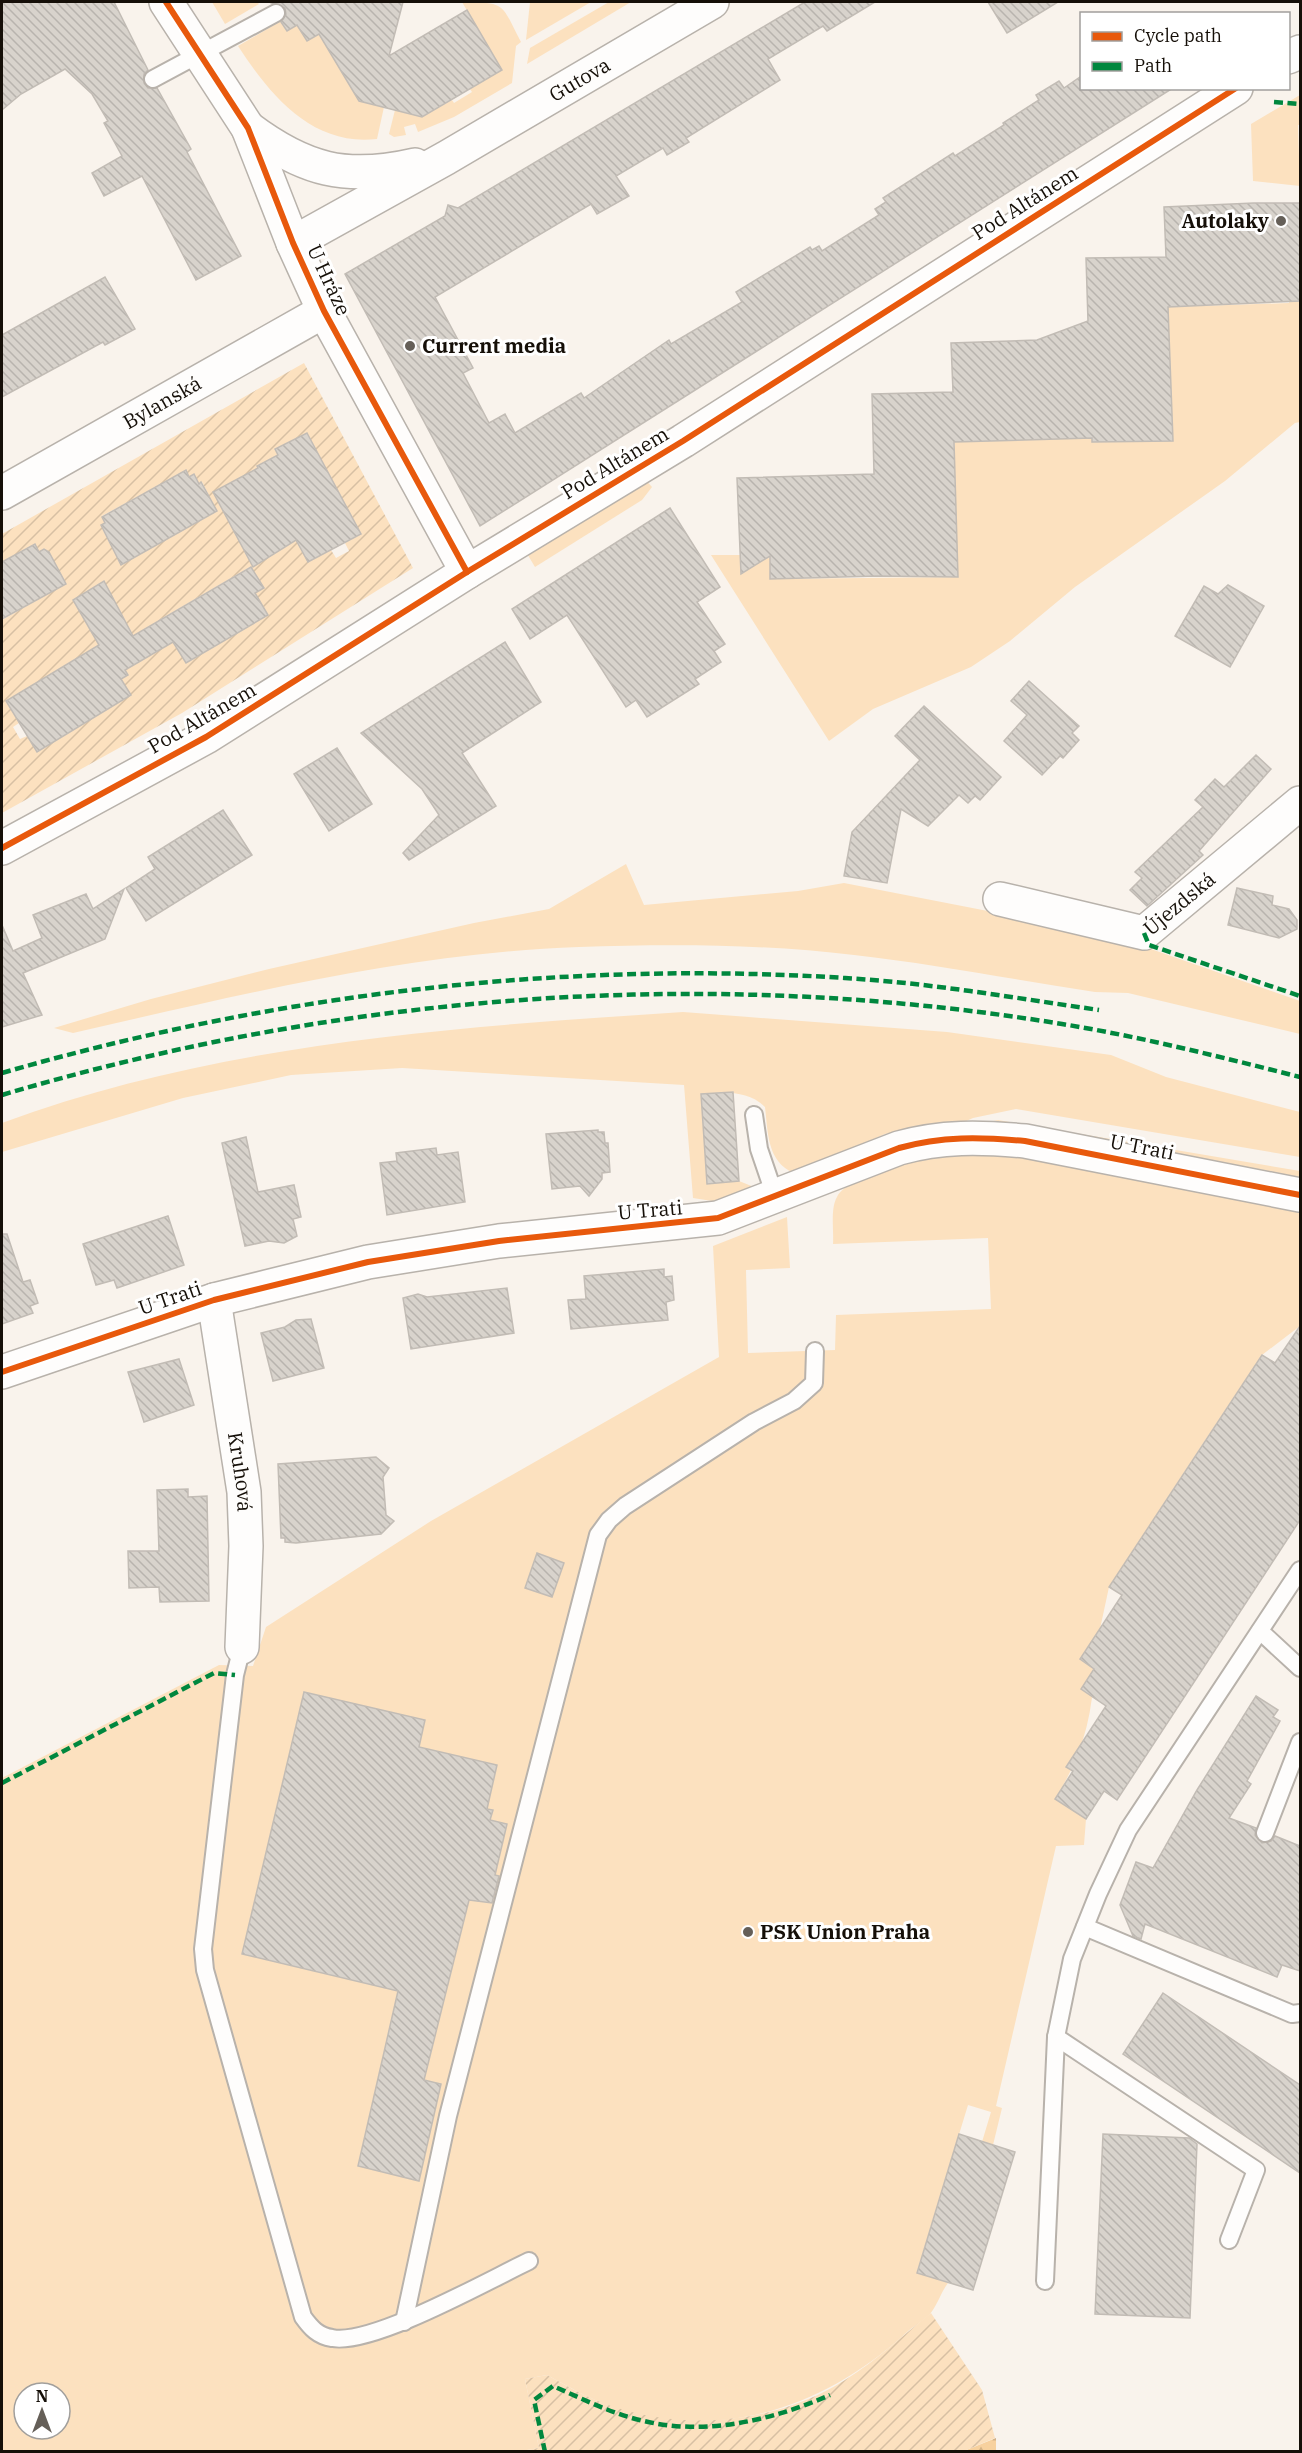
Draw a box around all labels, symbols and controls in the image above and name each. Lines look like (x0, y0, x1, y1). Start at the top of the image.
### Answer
legend (1080, 12, 1290, 90)
text: Cycle path (1134, 24, 1222, 47)
street label: Gutova (544, 51, 615, 108)
text: Path (1134, 54, 1172, 77)
street label: Pod Altánem (967, 159, 1083, 246)
place label: Autolaky (1182, 207, 1270, 234)
marker: Autolaky (1274, 214, 1288, 228)
street label: U Hráze (301, 240, 358, 320)
place label: Current media (422, 332, 566, 359)
marker: Current media (403, 339, 417, 353)
street label: Bylanská (118, 369, 206, 435)
street label: Pod Altánem (556, 420, 673, 505)
street label: Pod Altánem (143, 676, 261, 759)
street label: Újezdská (1137, 865, 1221, 941)
street label: U Trati (1108, 1127, 1177, 1166)
street label: U Trati (616, 1193, 684, 1226)
street label: U Trati (135, 1274, 205, 1321)
street label: Kruhová (222, 1430, 259, 1512)
place label: PSK Union Praha (760, 1918, 930, 1945)
marker: PSK Union Praha (741, 1925, 755, 1939)
north arrow (12, 2381, 72, 2441)
text: N (36, 2386, 48, 2406)

